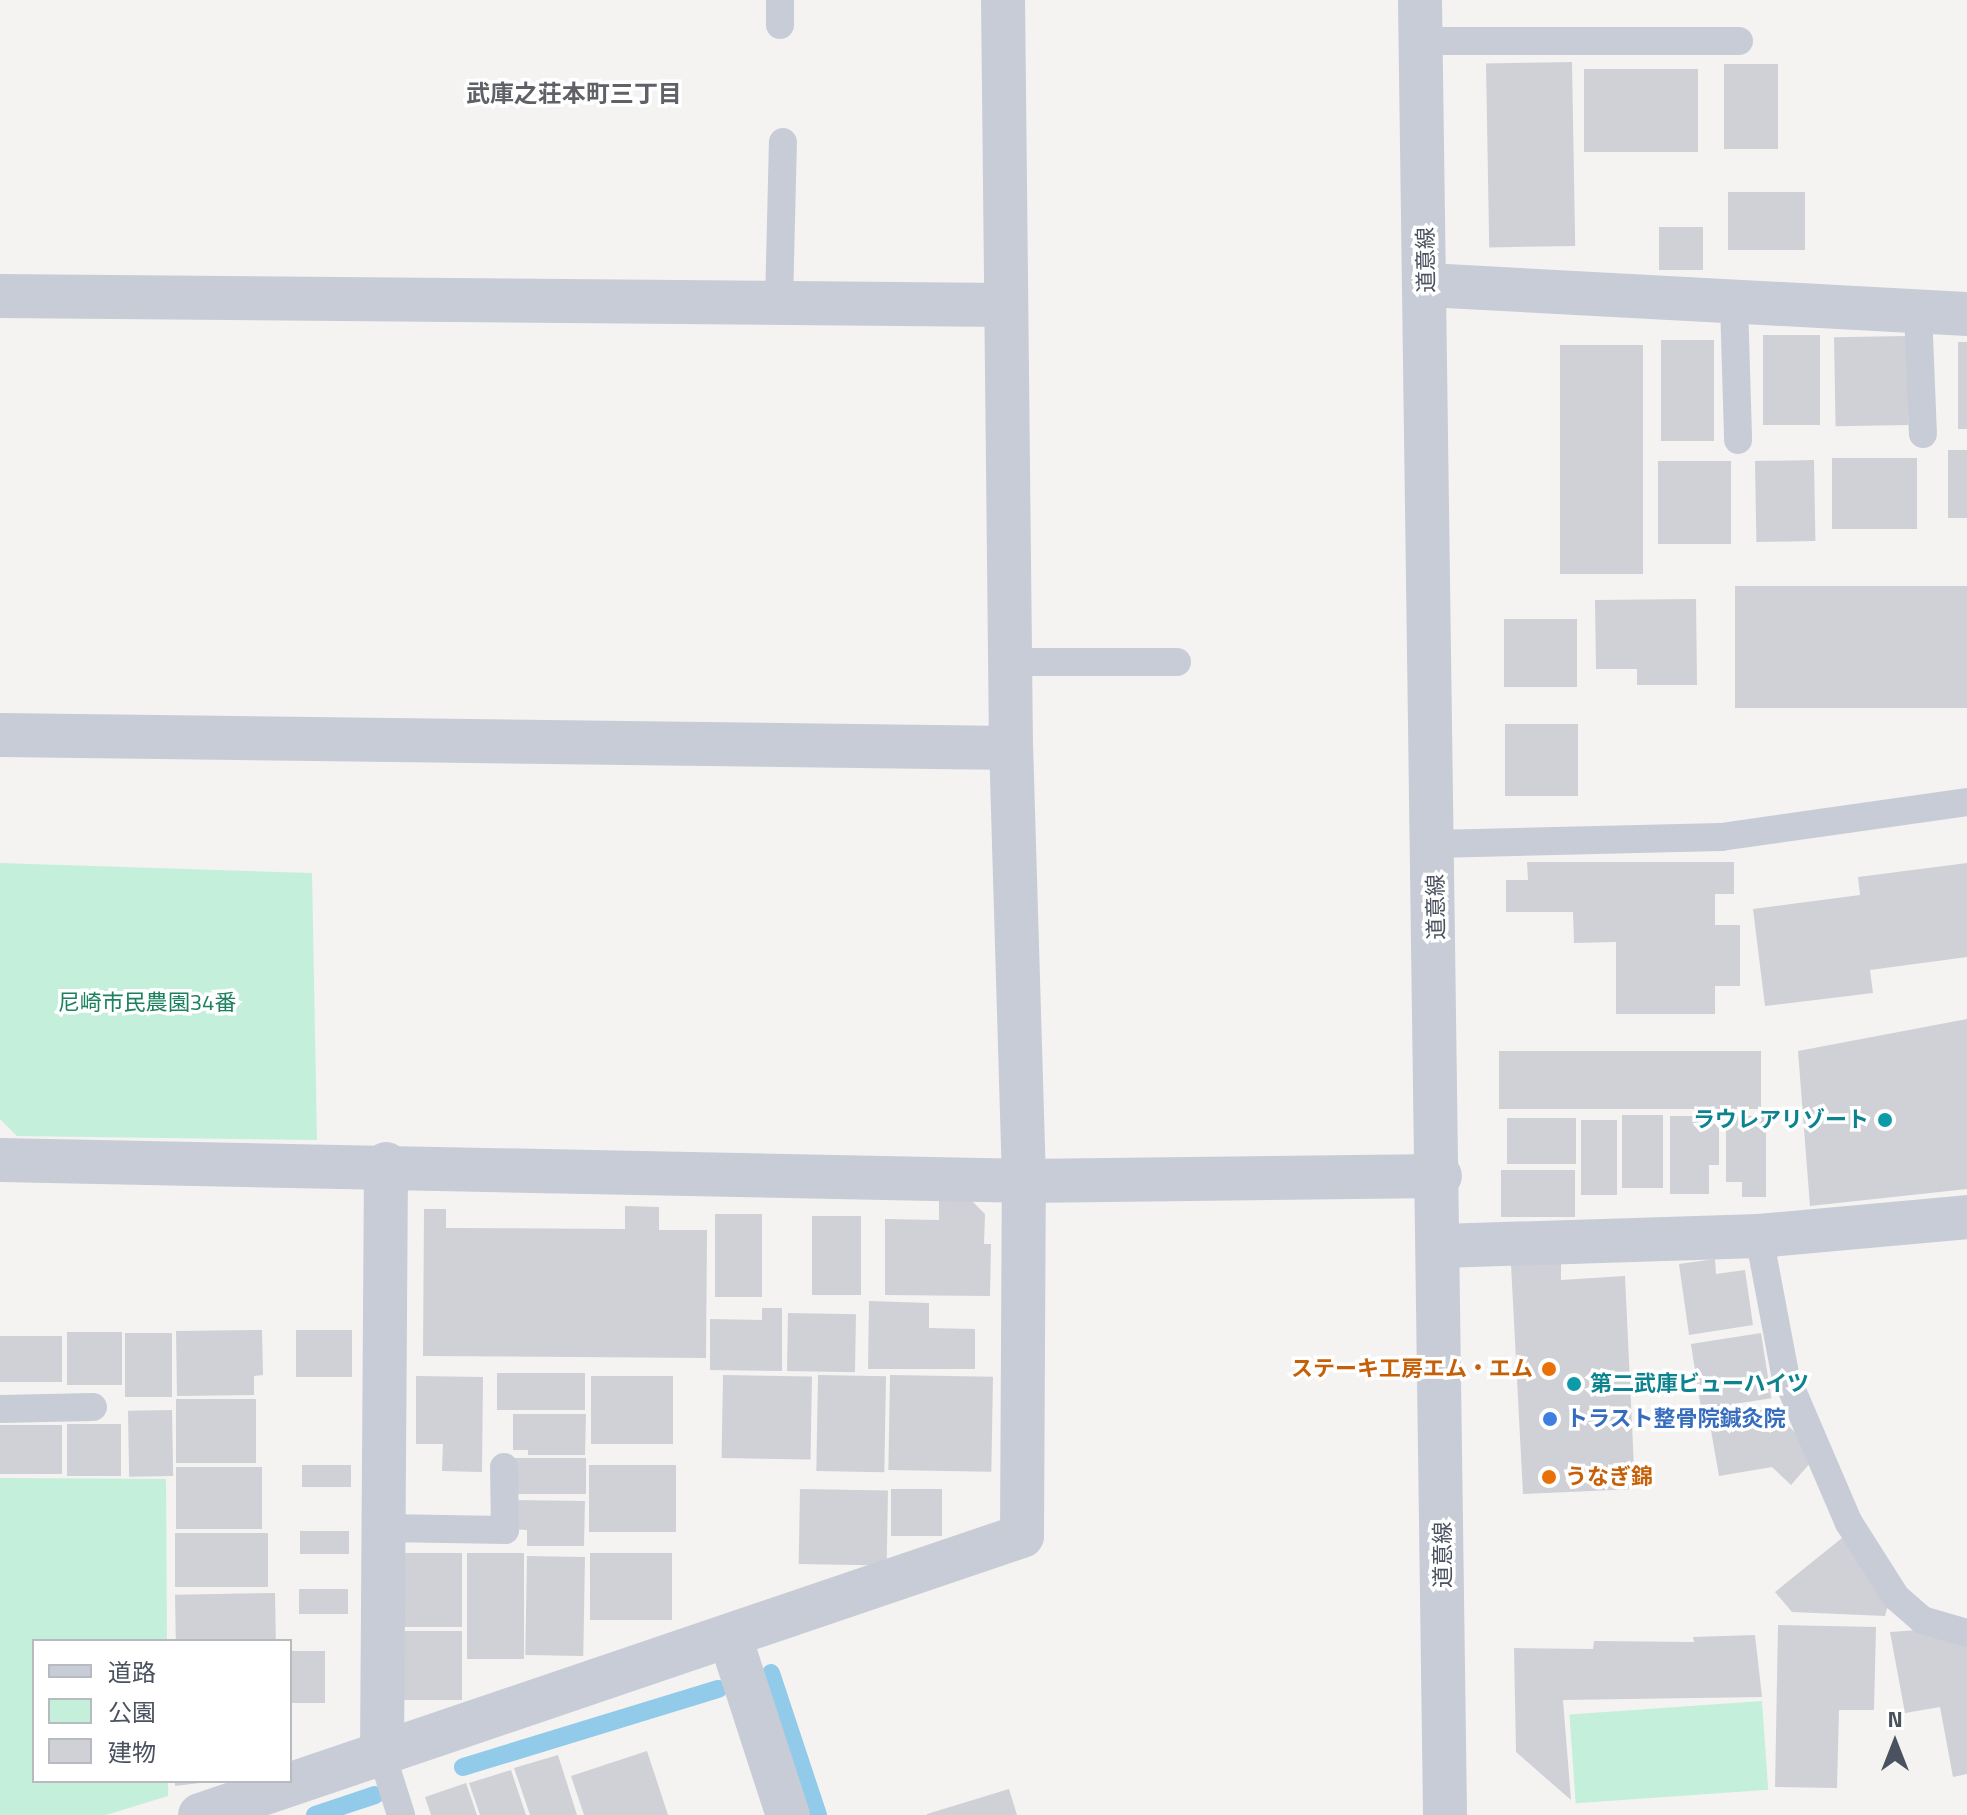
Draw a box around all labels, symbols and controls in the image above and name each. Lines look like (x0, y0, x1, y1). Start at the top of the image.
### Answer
district label: 武庫之荘本町三丁目 (466, 80, 682, 108)
street label: 道意線 (1412, 227, 1440, 293)
street label: 道意線 (1422, 874, 1450, 940)
park label: 尼崎市民農園34番 (58, 990, 236, 1016)
place label: ラウレアリゾート (1693, 1107, 1869, 1133)
marker: ラウレアリゾート (1876, 1111, 1894, 1129)
place label: ステーキ工房エム・エム (1291, 1356, 1533, 1382)
marker: ステーキ工房エム・エム (1540, 1360, 1558, 1378)
place label: 第二武庫ビューハイツ (1590, 1371, 1810, 1397)
marker: 第二武庫ビューハイツ (1565, 1375, 1583, 1393)
place label: トラスト整骨院鍼灸院 (1566, 1406, 1786, 1432)
marker: トラスト整骨院鍼灸院 (1541, 1410, 1559, 1428)
place label: うなぎ錦 (1565, 1464, 1653, 1490)
marker: うなぎ錦 (1540, 1468, 1558, 1486)
street label: 道意線 (1430, 1522, 1456, 1588)
legend (32, 1639, 292, 1783)
text: 道路 (108, 1654, 156, 1690)
text: 公園 (108, 1694, 156, 1730)
text: N (1887, 1702, 1903, 1736)
north arrow (1855, 1703, 1935, 1783)
text: 建物 (108, 1734, 156, 1770)

